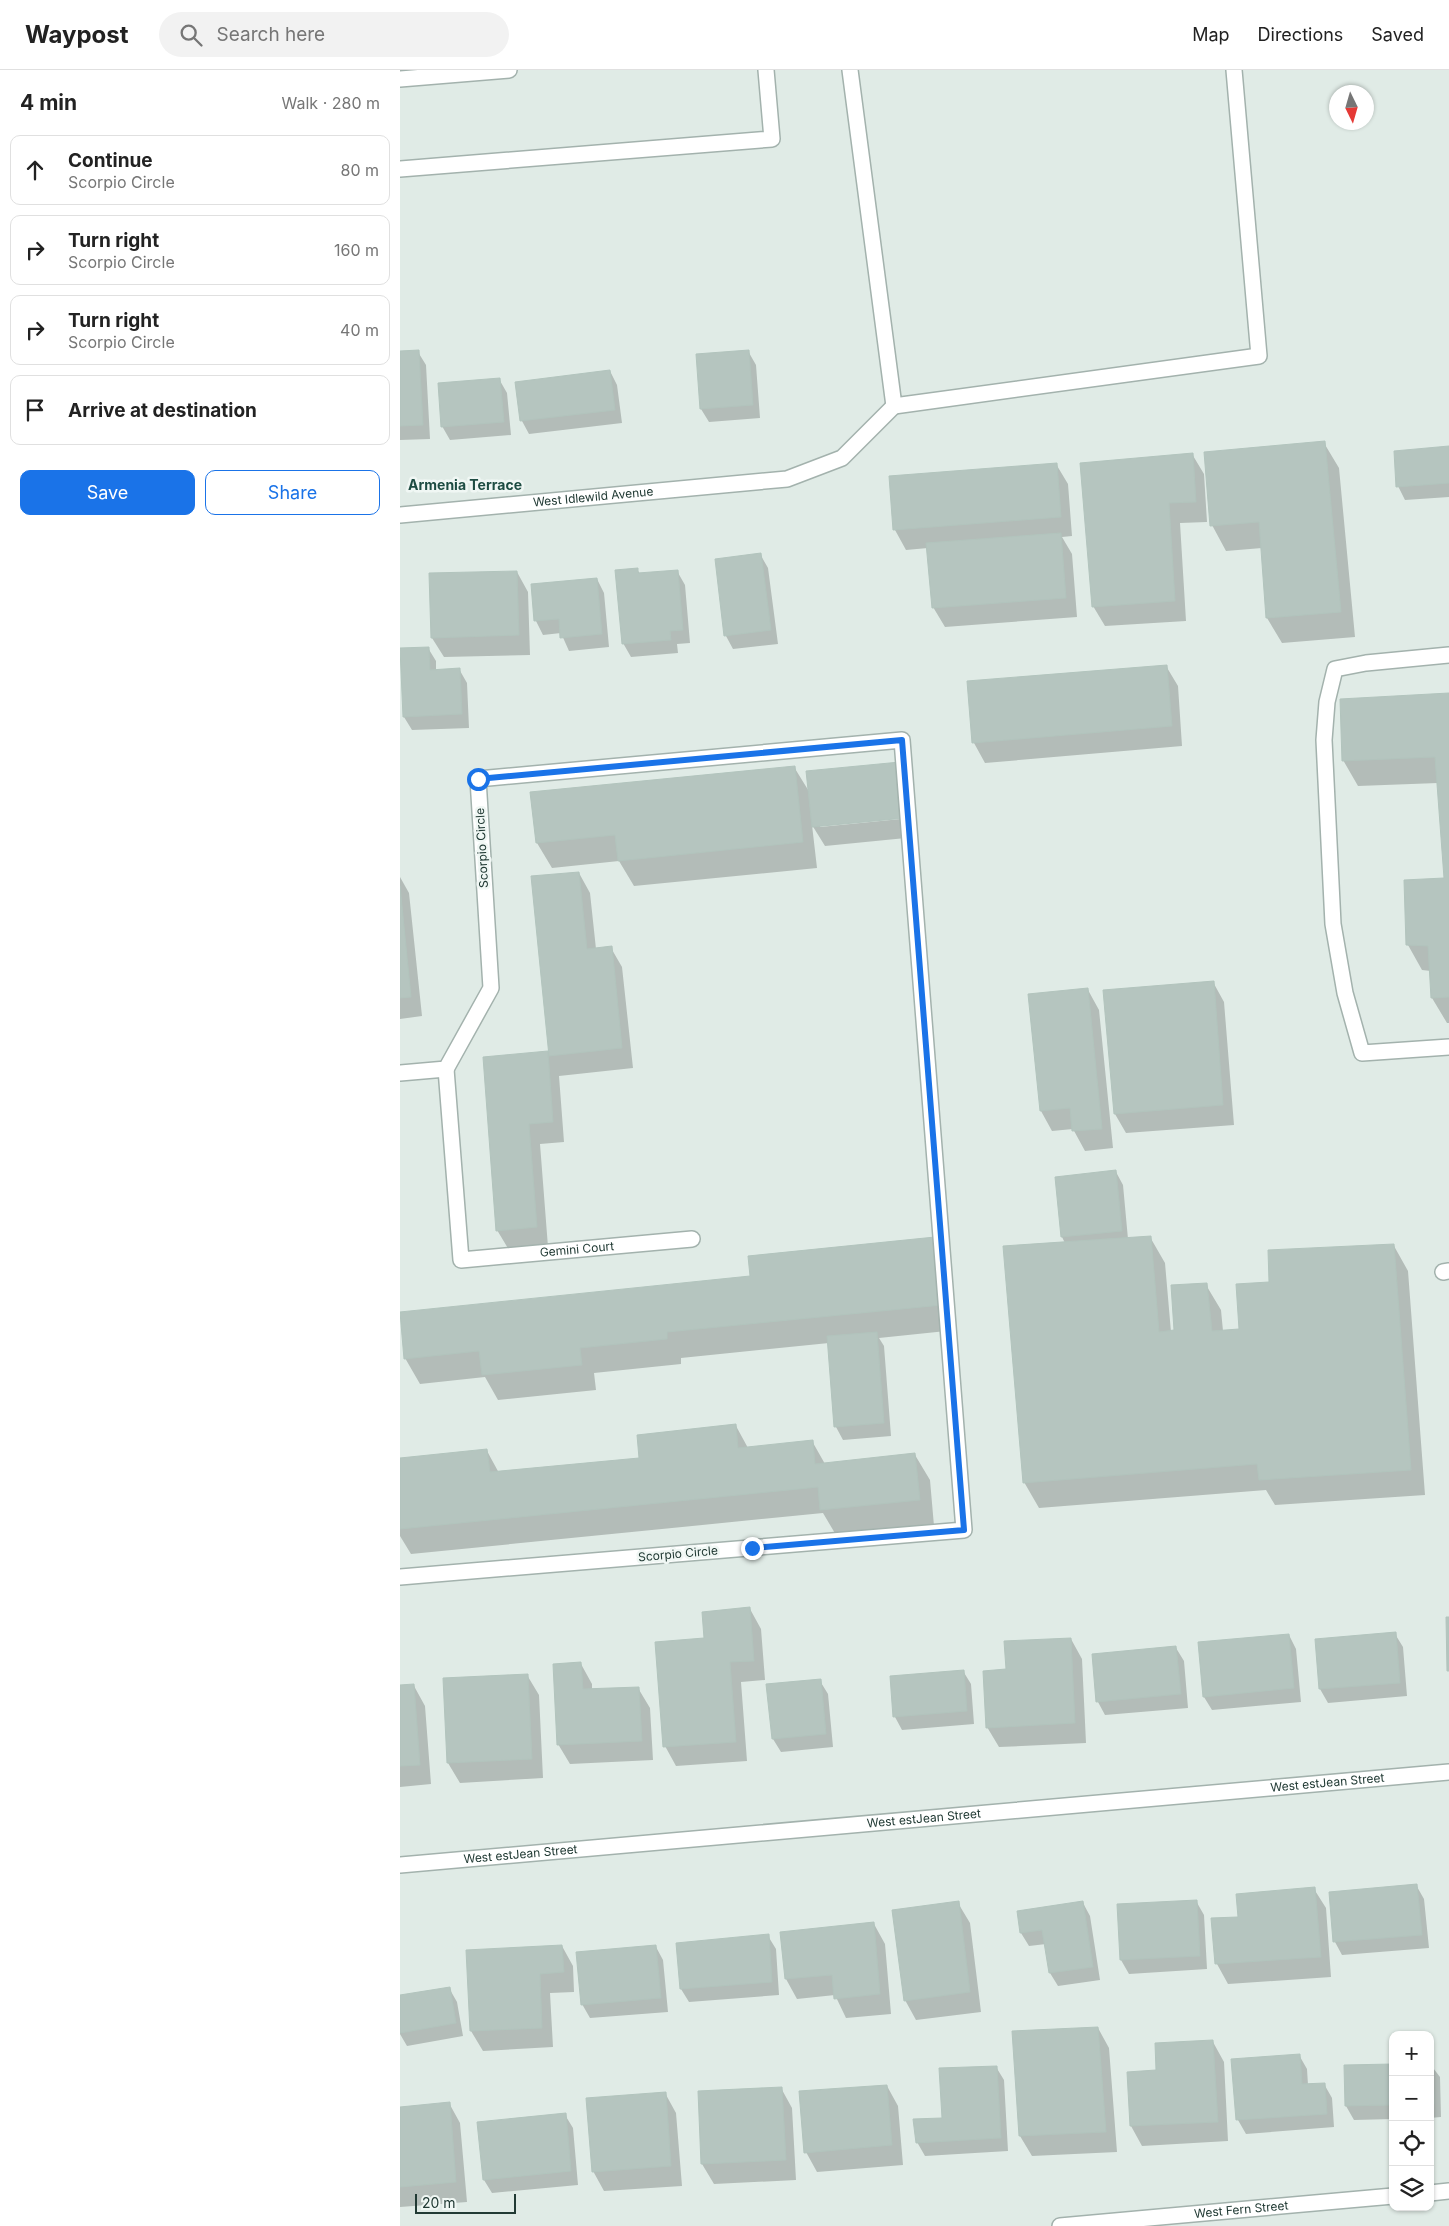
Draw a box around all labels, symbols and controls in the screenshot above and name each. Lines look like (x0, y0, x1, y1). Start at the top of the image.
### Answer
search box (159, 12, 509, 57)
text: Waypost (25, 20, 129, 49)
icon: search (177, 21, 205, 49)
text: Search here (217, 23, 325, 46)
text: Map (1192, 24, 1230, 45)
text: Directions (1258, 24, 1343, 45)
text: Saved (1371, 24, 1424, 45)
north arrow (1329, 85, 1374, 130)
text: 4 min (20, 90, 77, 115)
text: Walk · 280 m (282, 93, 380, 113)
text: Continue (68, 149, 153, 172)
icon: ahead (21, 156, 49, 184)
text: 80 m (340, 160, 379, 180)
text: Scorpio Circle (68, 172, 175, 192)
text: Turn right (68, 229, 159, 252)
icon: right (21, 236, 49, 264)
text: 160 m (334, 240, 379, 260)
text: Scorpio Circle (68, 252, 175, 272)
text: Turn right (68, 309, 159, 332)
icon: right (21, 316, 49, 344)
text: 40 m (340, 320, 379, 340)
text: Scorpio Circle (68, 332, 175, 352)
icon: arrive (21, 396, 49, 424)
text: Arrive at destination (68, 399, 257, 422)
button: Save (20, 470, 195, 515)
button: Share (205, 470, 380, 515)
district label: Armenia Terrace (408, 476, 522, 493)
street label: West Idlewild Avenue (532, 483, 654, 510)
route start (467, 768, 490, 791)
street label: Scorpio Circle (472, 808, 491, 888)
street label: Gemini Court (539, 1238, 615, 1260)
route end (741, 1537, 764, 1560)
street label: Scorpio Circle (637, 1543, 718, 1564)
street label: West estJean Street (1270, 1770, 1385, 1795)
street label: West estJean Street (866, 1806, 982, 1831)
street label: West estJean Street (463, 1841, 578, 1866)
map controls (1389, 2031, 1434, 2211)
button: + (1389, 2031, 1434, 2076)
button: − (1389, 2076, 1434, 2121)
button: locate (1389, 2121, 1434, 2166)
button: layers (1389, 2166, 1434, 2211)
scale bar (415, 2191, 516, 2214)
text: 20 m (422, 2194, 456, 2211)
street label: West Fern Street (1193, 2197, 1289, 2221)

